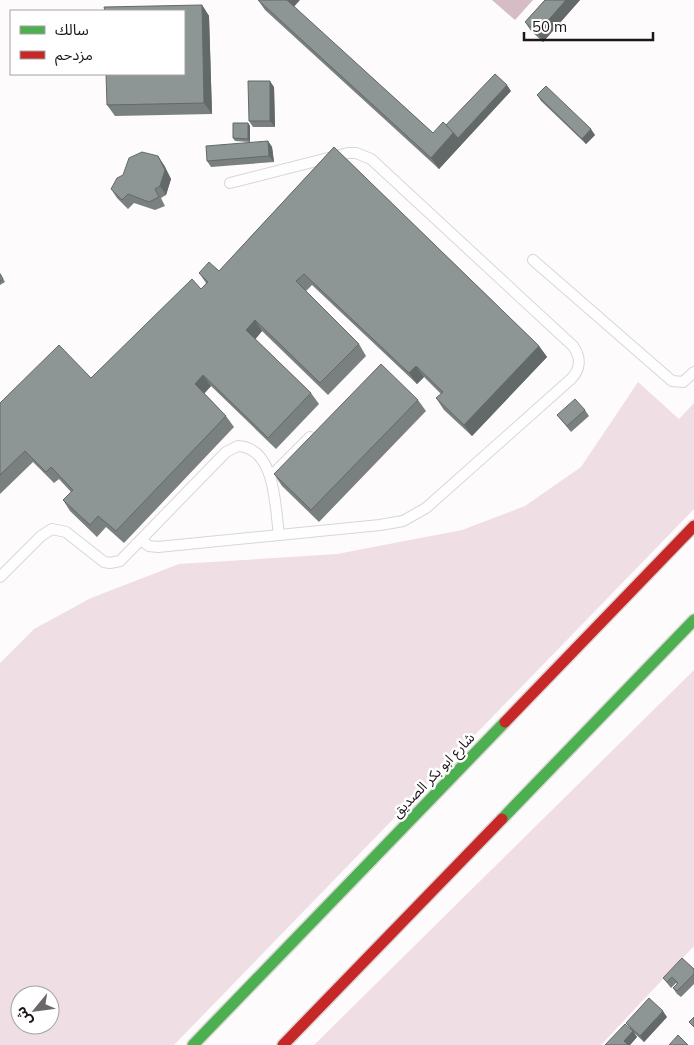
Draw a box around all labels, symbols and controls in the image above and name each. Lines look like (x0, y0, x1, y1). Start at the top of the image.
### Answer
legend (10, 10, 185, 75)
scale bar (524, 10, 653, 42)
text: 50 m (532, 17, 567, 36)
text: سالك (55, 20, 89, 39)
text: مزدحم (55, 45, 93, 66)
street label: شارع ابو بكر الصديق (388, 729, 480, 823)
north arrow (10, 985, 60, 1035)
text: ش (11, 1004, 36, 1029)

